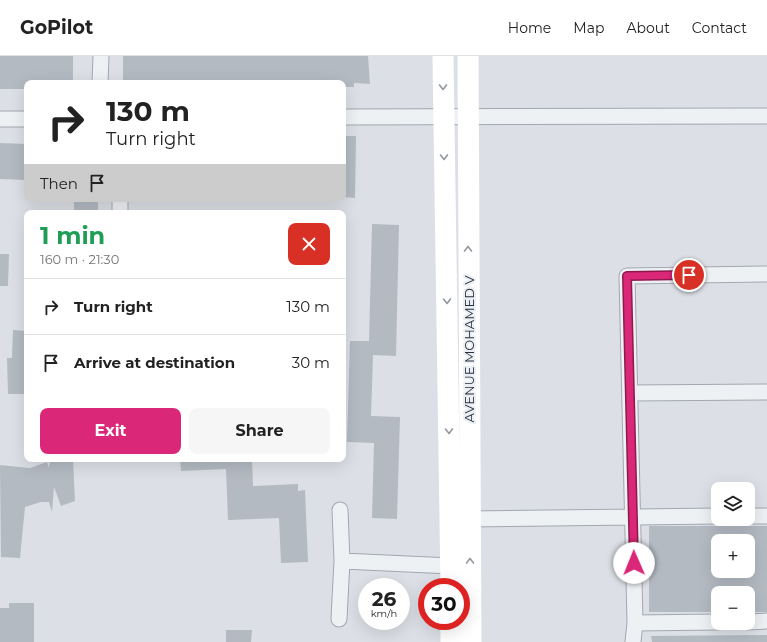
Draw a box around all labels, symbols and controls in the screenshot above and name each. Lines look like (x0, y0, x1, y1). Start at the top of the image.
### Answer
text: GoPilot (20, 16, 93, 39)
text: Home (508, 19, 551, 37)
text: Map (573, 19, 604, 37)
text: About (626, 19, 670, 37)
text: Contact (692, 19, 747, 37)
one-way arrow (439, 84, 448, 90)
text: 130 m (106, 94, 190, 128)
icon: right (40, 96, 92, 148)
text: Turn right (106, 128, 196, 150)
one-way arrow (440, 154, 448, 160)
icon: arrive (86, 172, 108, 194)
text: Then (40, 174, 78, 193)
text: 1 min (40, 221, 105, 250)
button: close (288, 223, 330, 265)
one-way arrow (464, 246, 472, 252)
text: 160 m · 21:30 (40, 251, 119, 267)
pin (672, 258, 706, 292)
icon: arrive (678, 264, 700, 286)
street label: AVENUE MOHAMED V (461, 275, 477, 422)
icon: right (40, 296, 62, 318)
text: Turn right (74, 297, 153, 316)
text: 130 m (286, 297, 330, 316)
one-way arrow (443, 298, 451, 304)
icon: arrive (40, 352, 62, 374)
text: Arrive at destination (74, 353, 235, 372)
text: 30 m (292, 353, 330, 372)
button: Exit (40, 408, 181, 454)
button: Share (189, 408, 330, 454)
one-way arrow (445, 428, 453, 434)
map controls (711, 482, 755, 630)
button: layers (711, 482, 755, 526)
button: + (711, 534, 755, 578)
position arrow (613, 542, 655, 584)
one-way arrow (466, 558, 474, 564)
speed limit sign: 30 (418, 578, 470, 630)
button: − (711, 586, 755, 630)
text: 26 (372, 587, 396, 611)
text: km/h (371, 607, 397, 620)

